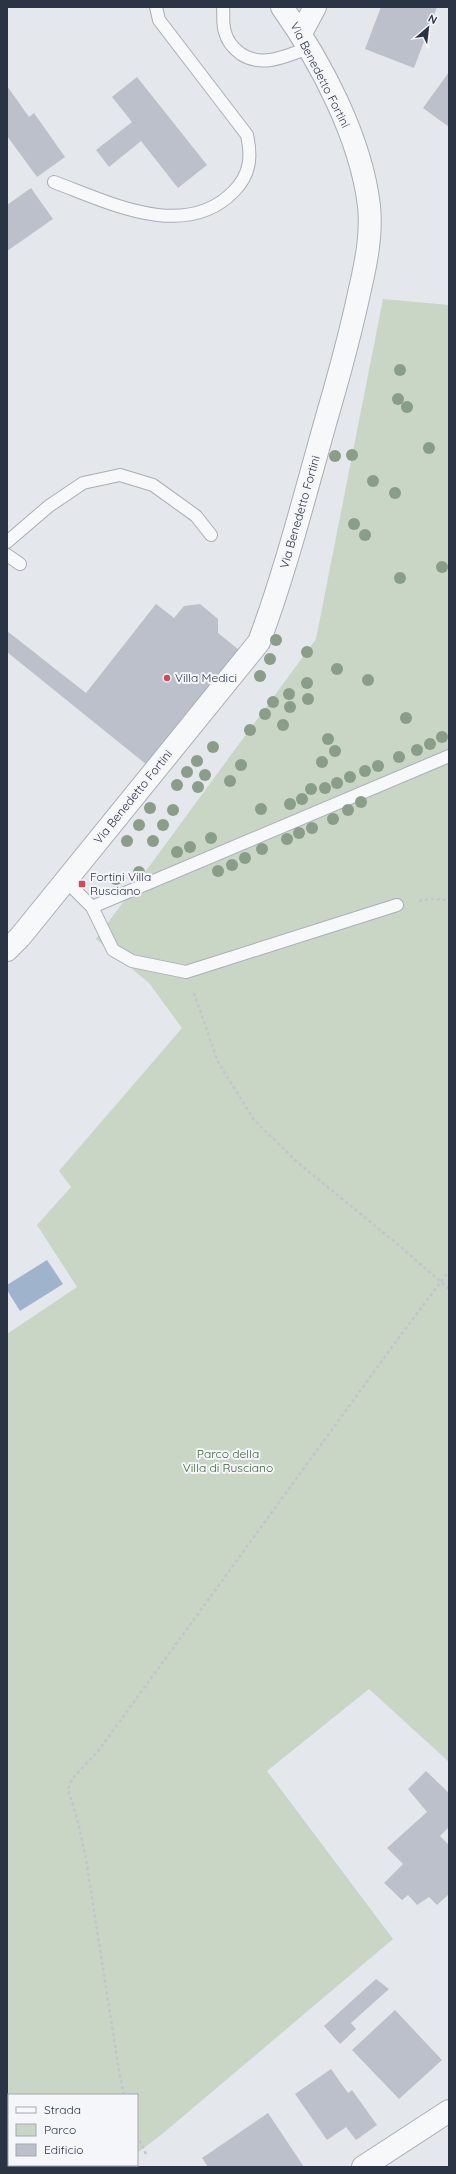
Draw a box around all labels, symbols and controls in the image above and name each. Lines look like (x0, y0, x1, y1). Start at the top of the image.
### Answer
north arrow (408, 8, 448, 48)
text: N (426, 11, 440, 27)
street label: Via Benedetto Fortini (287, 19, 354, 130)
street label: Via Benedetto Fortini (276, 454, 323, 570)
place label: Villa Medici (175, 670, 237, 685)
marker: Villa Medici (162, 673, 172, 683)
street label: Via Benedetto Fortini (90, 747, 175, 847)
place label: Fortini Villa Rusciano (90, 869, 151, 898)
marker: Fortini Villa Rusciano (77, 879, 87, 889)
park label: Parco della Villa di Rusciano (183, 1446, 273, 1475)
legend (8, 2094, 138, 2166)
text: Strada (44, 2102, 81, 2117)
text: Parco (44, 2122, 76, 2137)
text: Edificio (44, 2142, 84, 2157)

